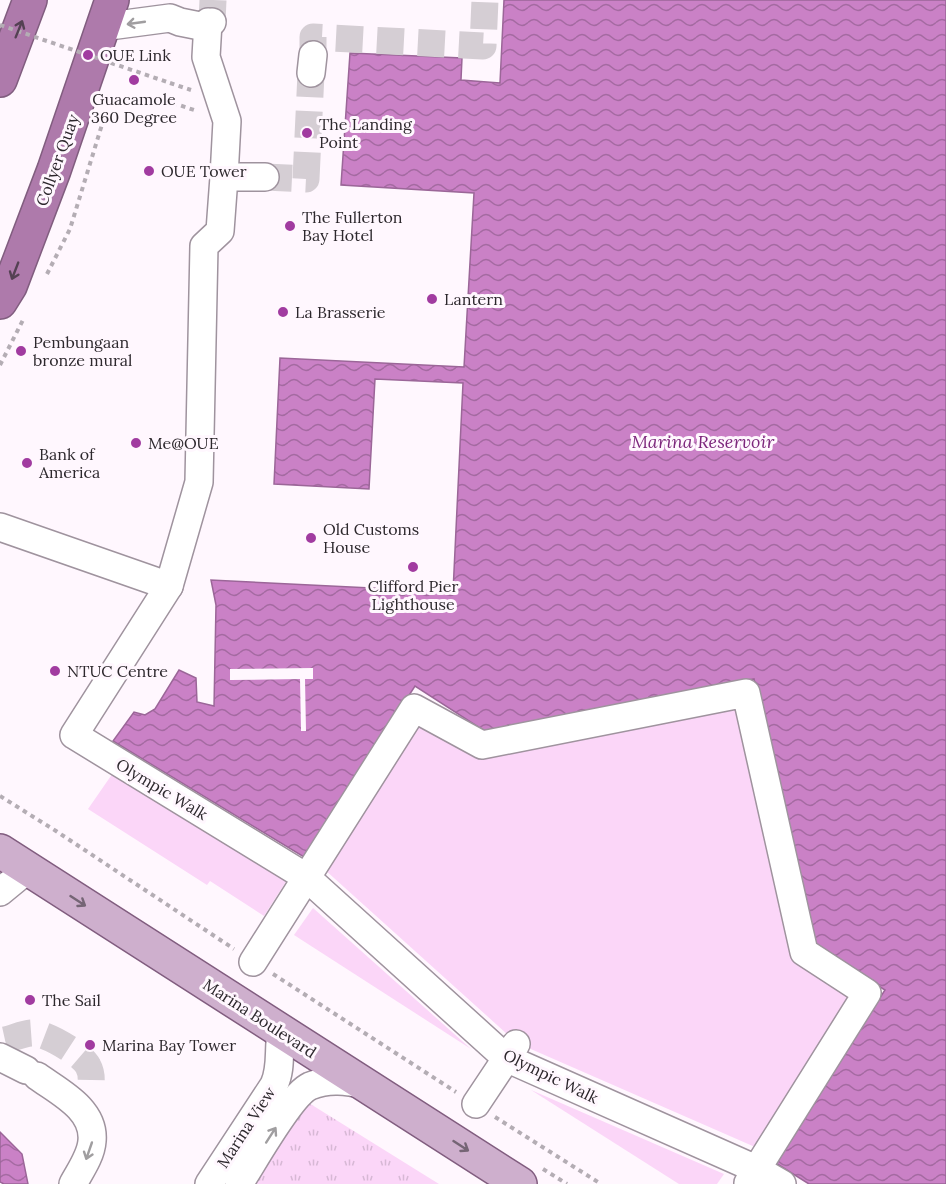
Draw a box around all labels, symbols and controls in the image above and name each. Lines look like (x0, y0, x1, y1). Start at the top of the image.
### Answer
one-way arrow (126, 17, 146, 28)
one-way arrow (14, 21, 25, 39)
place label: OUE Link (100, 45, 171, 65)
marker: OUE Link (81, 48, 95, 62)
marker: Guacamole 360 Degree (127, 73, 141, 87)
place label: Guacamole 360 Degree (91, 89, 177, 127)
street label: Collyer Quay (31, 111, 83, 209)
place label: The Landing Point (319, 114, 413, 152)
marker: The Landing Point (300, 126, 314, 140)
place label: OUE Tower (161, 161, 247, 181)
marker: OUE Tower (142, 164, 156, 178)
place label: The Fullerton Bay Hotel (302, 207, 403, 245)
marker: The Fullerton Bay Hotel (283, 219, 297, 233)
one-way arrow (9, 261, 20, 280)
place label: Lantern (444, 289, 503, 309)
marker: Lantern (425, 292, 439, 306)
place label: La Brasserie (295, 302, 386, 322)
marker: La Brasserie (276, 305, 290, 319)
place label: Pembungaan bronze mural (33, 332, 132, 370)
marker: Pembungaan bronze mural (14, 344, 28, 358)
water label: Marina Reservoir (632, 430, 775, 453)
place label: Me@OUE (148, 433, 219, 453)
marker: Me@OUE (129, 436, 143, 450)
place label: Bank of America (38, 444, 100, 482)
marker: Bank of America (20, 456, 34, 470)
place label: Old Customs House (323, 519, 419, 557)
marker: Old Customs House (304, 531, 318, 545)
marker: Clifford Pier Lighthouse (406, 560, 420, 574)
place label: Clifford Pier Lighthouse (368, 576, 458, 614)
place label: NTUC Centre (67, 661, 168, 681)
marker: NTUC Centre (48, 664, 62, 678)
street label: Olympic Walk (113, 754, 212, 824)
one-way arrow (69, 895, 86, 907)
street label: Marina Boulevard (200, 974, 321, 1062)
place label: The Sail (42, 990, 101, 1010)
marker: The Sail (23, 993, 37, 1007)
place label: Marina Bay Tower (102, 1035, 236, 1055)
marker: Marina Bay Tower (83, 1038, 97, 1052)
street label: Olympic Walk (500, 1044, 602, 1108)
street label: Marina View (212, 1083, 280, 1171)
one-way arrow (265, 1127, 277, 1144)
one-way arrow (82, 1141, 93, 1159)
one-way arrow (452, 1141, 469, 1153)

